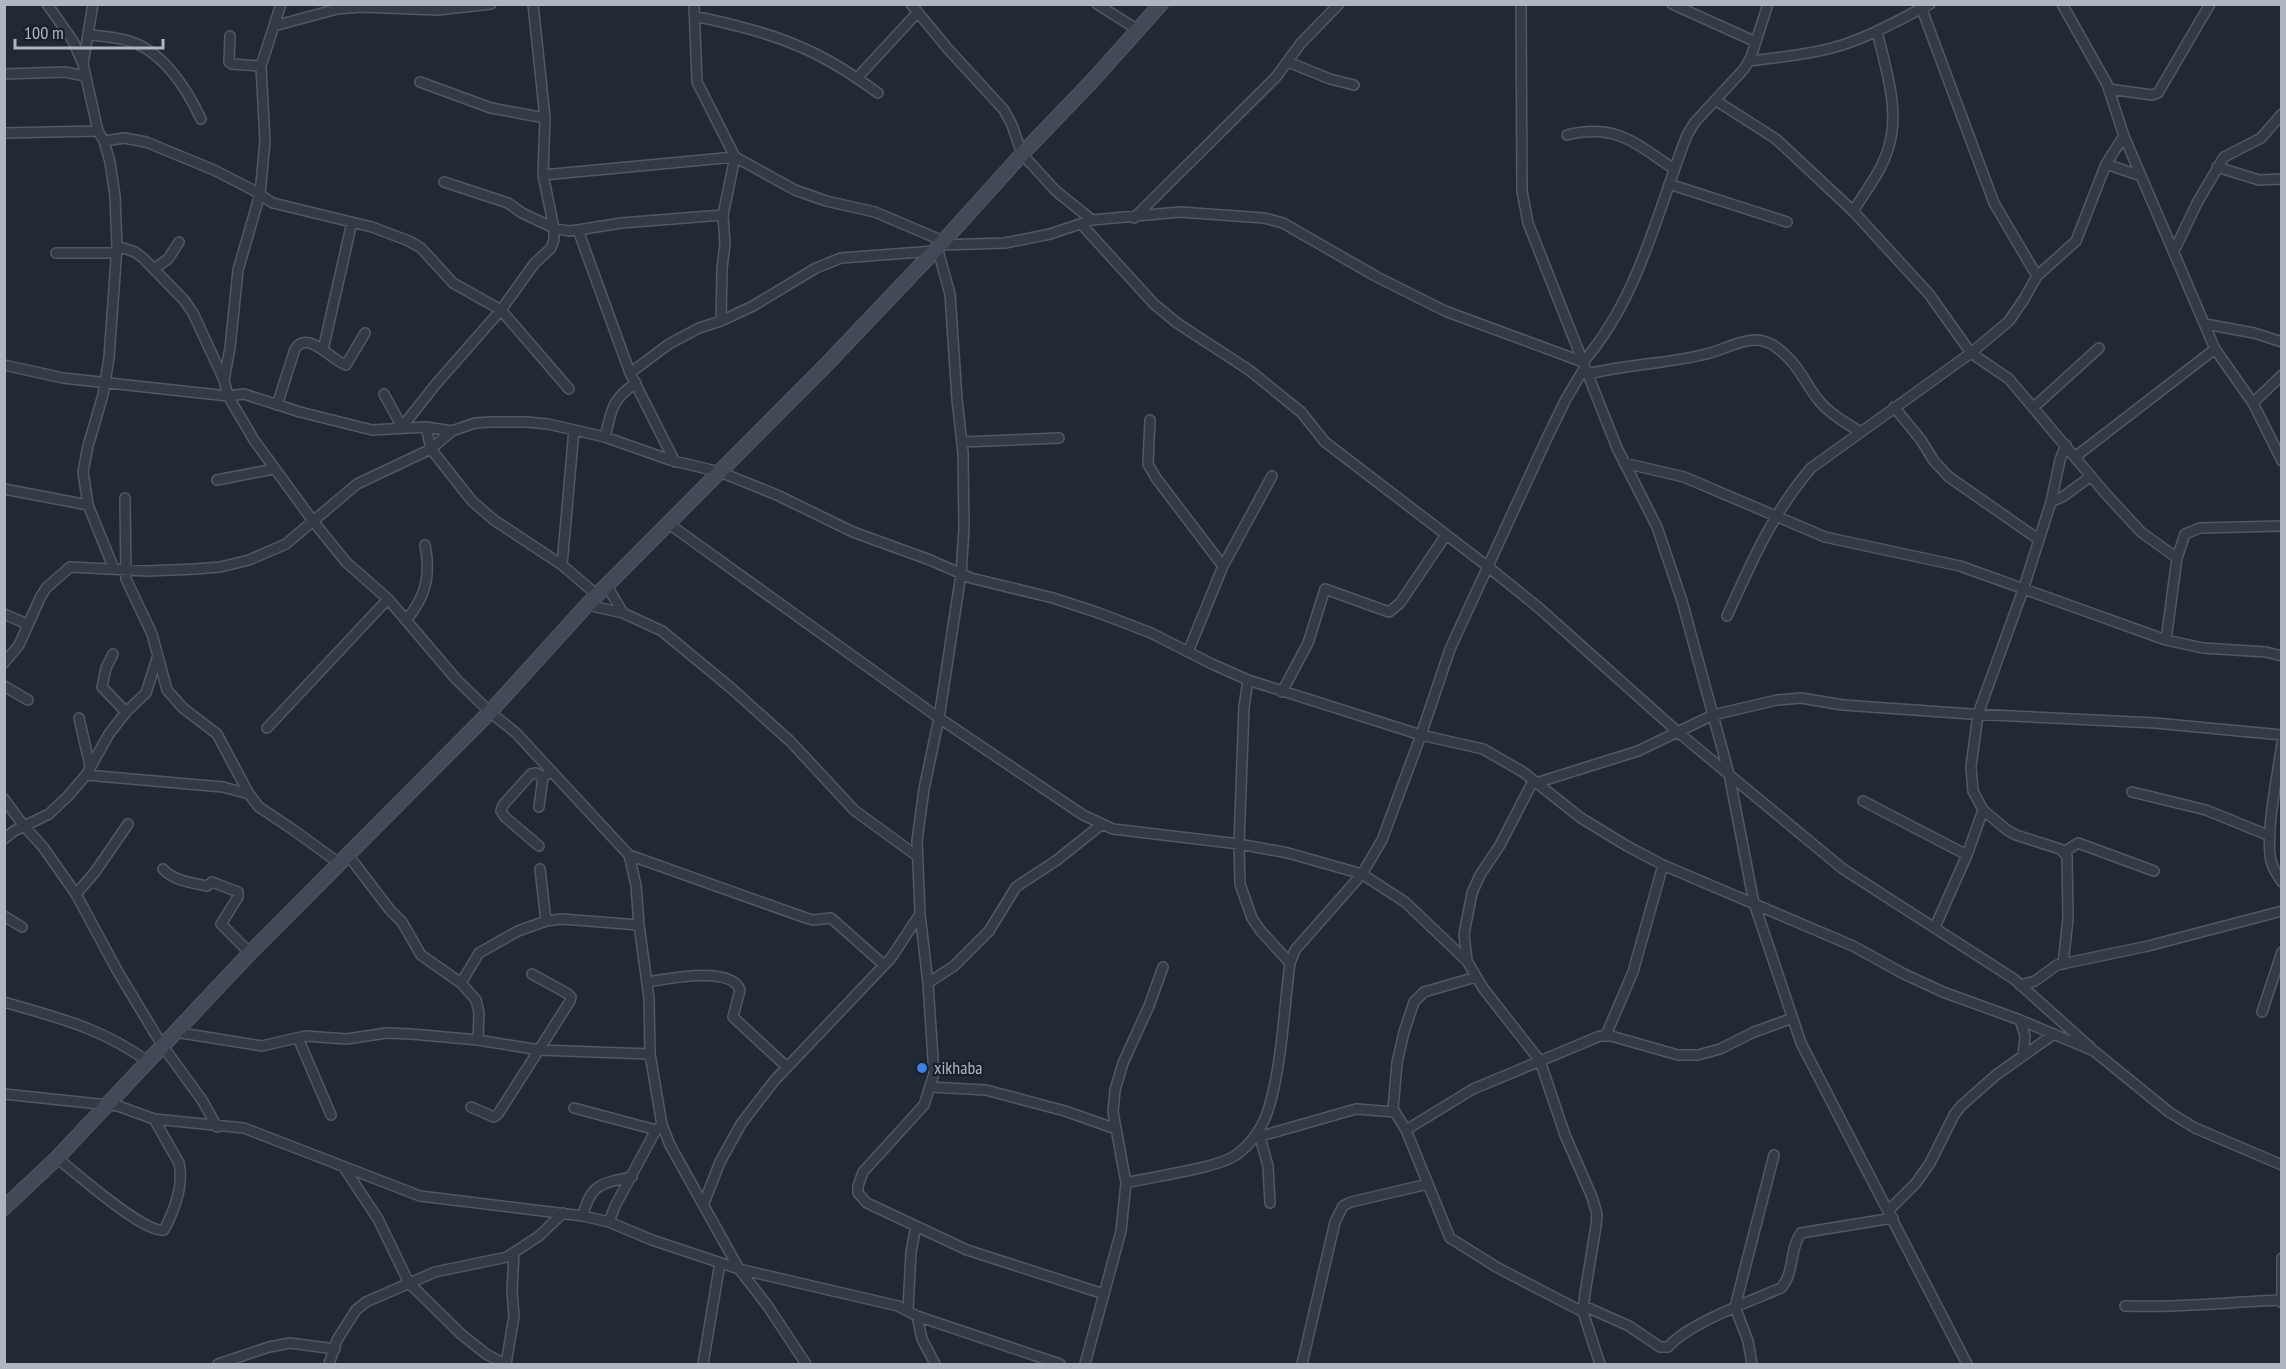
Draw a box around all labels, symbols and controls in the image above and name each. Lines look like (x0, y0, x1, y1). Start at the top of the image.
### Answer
scale bar (15, 12, 164, 50)
text: 100 m (24, 21, 64, 44)
place label: xikhaba (934, 1056, 982, 1079)
marker: xikhaba (915, 1061, 929, 1075)

